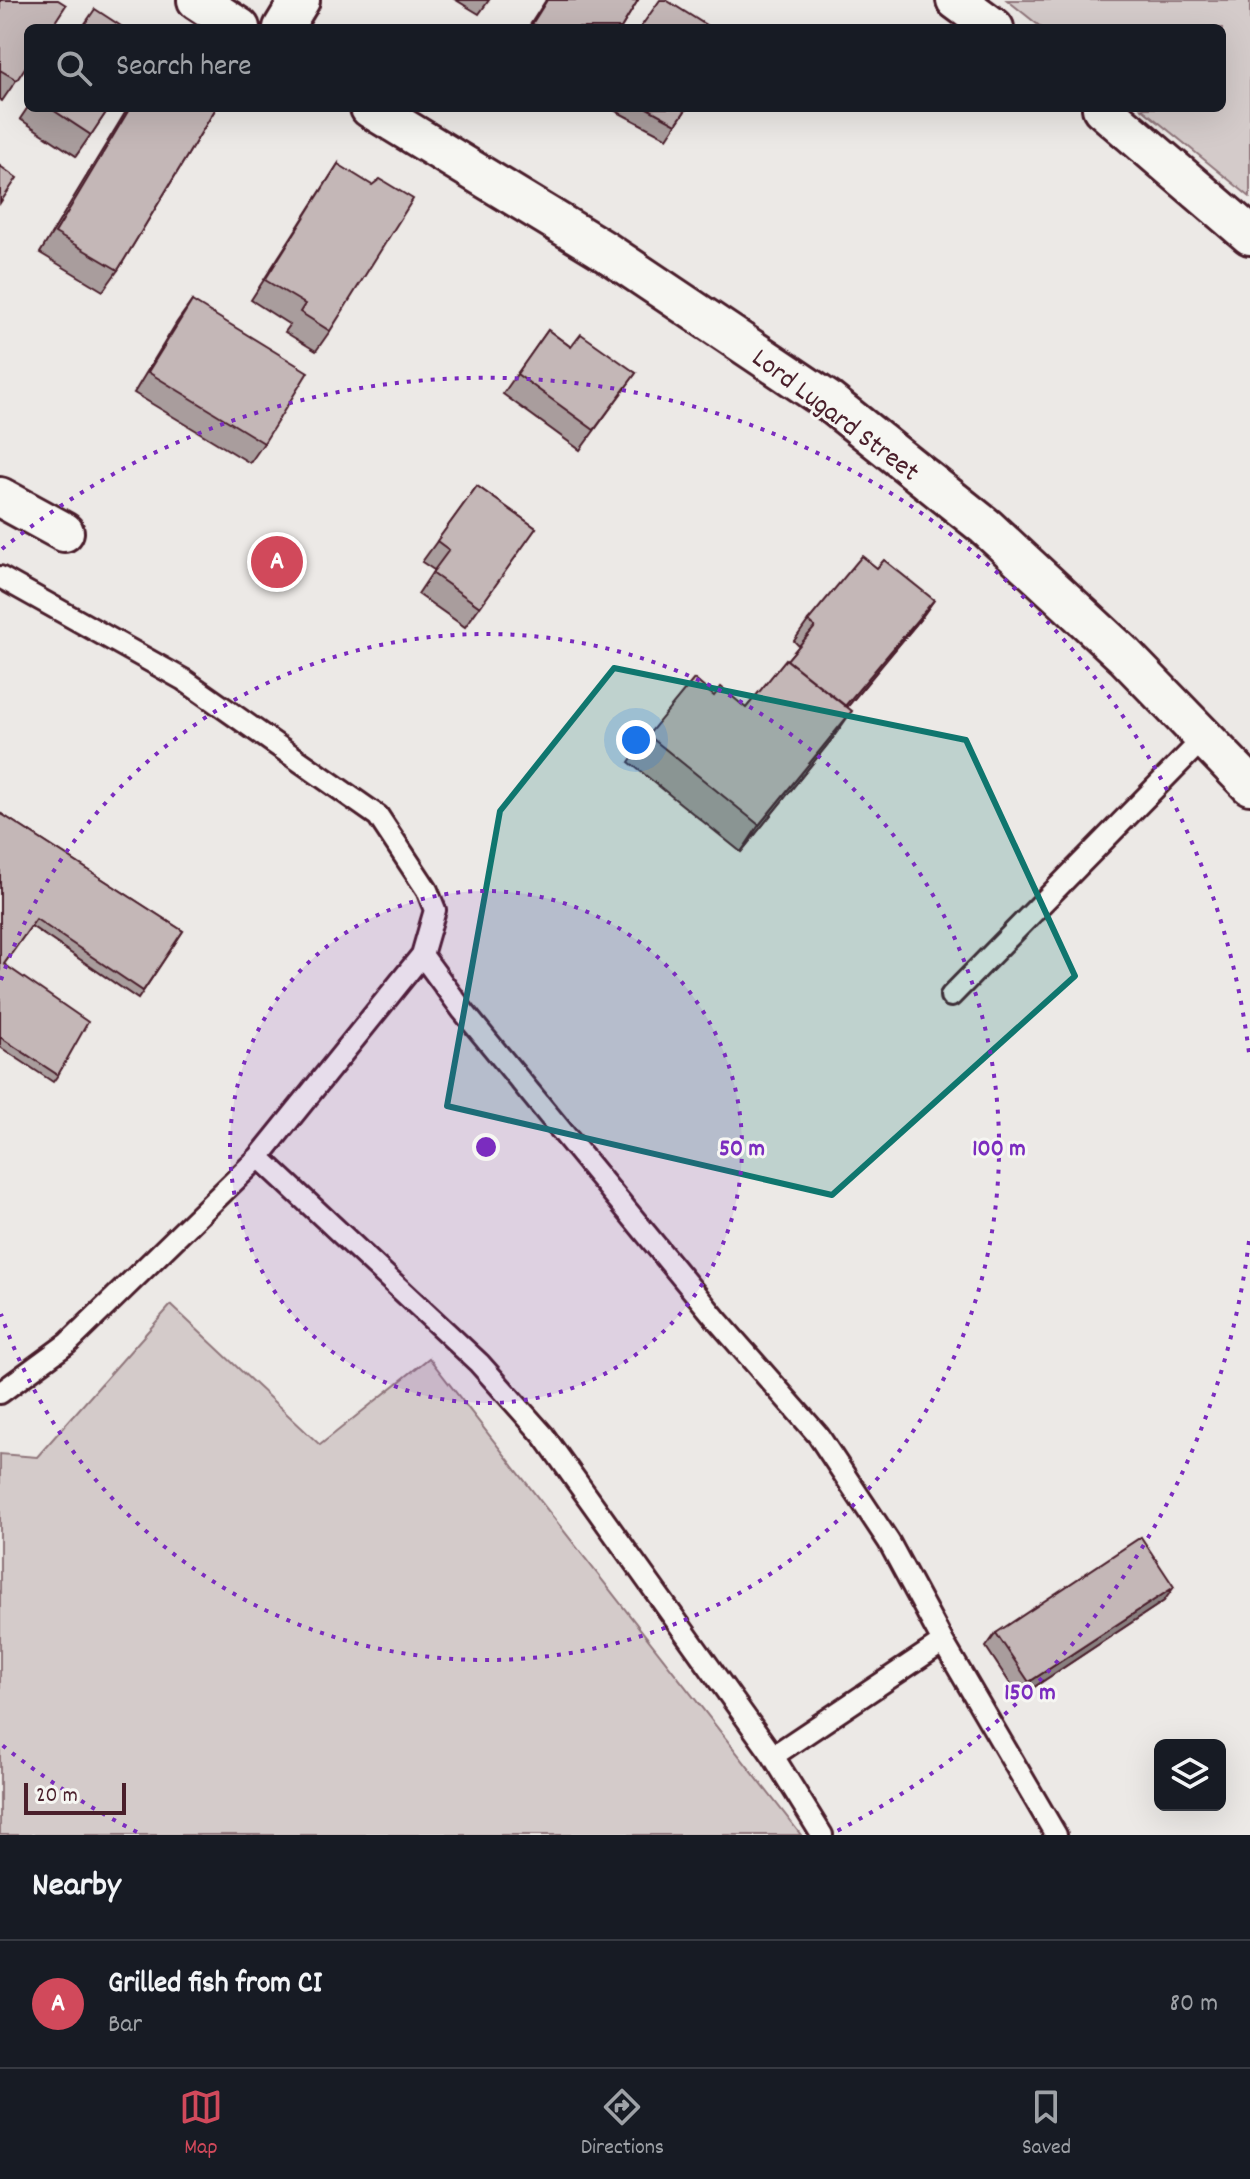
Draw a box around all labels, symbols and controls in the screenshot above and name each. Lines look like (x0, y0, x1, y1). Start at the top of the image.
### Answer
search box (24, 24, 1226, 112)
icon: search (52, 46, 96, 90)
text: Search here (116, 47, 252, 90)
street label: Lord Lugard Street (742, 341, 926, 493)
pin: A (251, 532, 303, 592)
your location (616, 720, 656, 760)
centre of rings (472, 1133, 500, 1161)
text: 50 m (719, 1133, 765, 1167)
text: 100 m (972, 1133, 1026, 1167)
text: 150 m (1004, 1677, 1056, 1711)
map controls (1154, 1739, 1226, 1811)
button: layers (1154, 1739, 1226, 1811)
scale bar (24, 1779, 126, 1815)
text: 20 m (36, 1781, 78, 1812)
text: Nearby (32, 1863, 121, 1912)
text: Grilled fish from CI (108, 1964, 322, 2007)
text: A (51, 1986, 65, 2023)
text: 80 m (1170, 1986, 1218, 2023)
text: Bar (108, 2007, 142, 2044)
tab: Map (179, 2085, 223, 2164)
tab: Directions (581, 2085, 664, 2164)
tab: Saved (1022, 2085, 1071, 2164)

